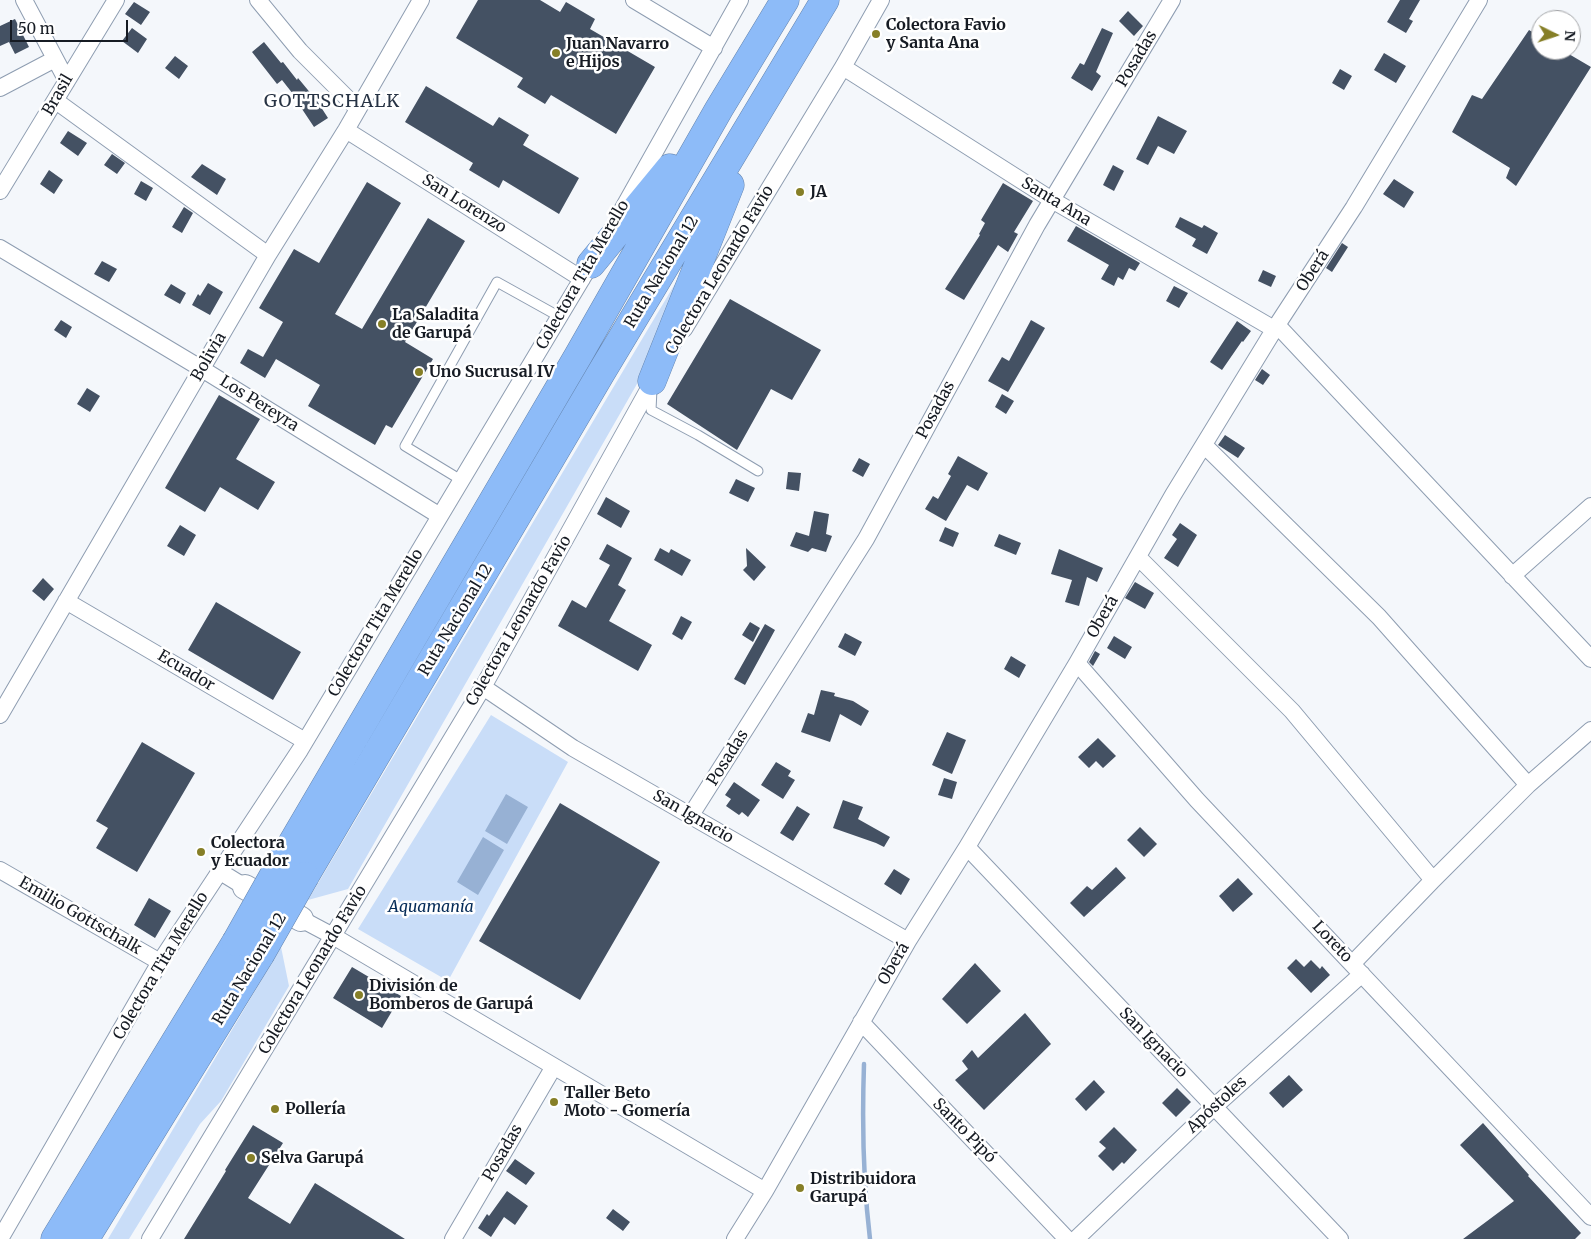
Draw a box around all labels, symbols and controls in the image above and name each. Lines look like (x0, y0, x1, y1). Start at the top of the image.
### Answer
scale bar (12, 10, 130, 42)
north arrow (1531, 10, 1581, 60)
place label: Colectora Favio y Santa Ana (886, 15, 1006, 53)
text: 50 m (18, 19, 55, 38)
street label: Posadas (1113, 27, 1161, 91)
marker: Colectora Favio y Santa Ana (870, 28, 882, 40)
text: N (1561, 30, 1579, 42)
place label: Juan Navarro e Hijos (566, 34, 669, 72)
marker: Juan Navarro e Hijos (550, 47, 562, 59)
street label: Brasil (39, 71, 77, 119)
district label: GOTTSCHALK (263, 91, 401, 113)
street label: San Lorenzo (418, 170, 510, 238)
street label: Santa Ana (1018, 174, 1094, 230)
street label: Colectora Leonardo Favio (662, 182, 778, 358)
place label: JA (810, 182, 827, 202)
marker: JA (794, 186, 806, 198)
street label: Colectora Tita Merello (532, 197, 634, 353)
street label: Ruta Nacional 12 (621, 212, 703, 332)
street label: Oberá (1293, 247, 1333, 295)
place label: La Saladita de Garupá (392, 305, 479, 343)
marker: La Saladita de Garupá (376, 318, 388, 330)
street label: Bolivia (187, 329, 231, 385)
place label: Uno Sucrusal IV (429, 362, 554, 382)
marker: Uno Sucrusal IV (413, 366, 425, 378)
street label: Los Pereyra (216, 372, 302, 436)
street label: Posadas (913, 378, 959, 442)
street label: Colectora Leonardo Favio (462, 532, 576, 710)
street label: Colectora Tita Merello (324, 546, 428, 700)
street label: Ruta Nacional 12 (415, 560, 497, 680)
street label: Oberá (1083, 592, 1123, 642)
street label: Ecuador (154, 646, 218, 696)
street label: Posadas (703, 726, 753, 790)
street label: San Ignacio (649, 786, 737, 848)
place label: Colectora y Ecuador (211, 833, 289, 871)
marker: Colectora y Ecuador (195, 846, 207, 858)
street label: Emilio Gottschalk (15, 873, 145, 959)
street label: Colectora Leonardo Favio (255, 882, 371, 1058)
street label: Colectora Tita Merello (109, 889, 213, 1043)
park label: Aquamanía (388, 897, 474, 917)
street label: Ruta Nacional 12 (209, 909, 291, 1029)
street label: Loreto (1308, 917, 1356, 967)
street label: Oberá (874, 939, 914, 989)
place label: División de Bomberos de Garupá (369, 976, 533, 1014)
marker: División de Bomberos de Garupá (353, 989, 365, 1001)
street label: San Ignacio (1115, 1004, 1191, 1082)
street label: Apóstoles (1183, 1072, 1251, 1138)
place label: Taller Beto Moto - Gomería (564, 1083, 690, 1121)
street label: Santo Pipó (928, 1095, 1000, 1167)
marker: Taller Beto Moto - Gomería (548, 1096, 560, 1108)
place label: Pollería (285, 1099, 346, 1119)
marker: Pollería (269, 1103, 281, 1115)
street label: Posadas (479, 1121, 527, 1185)
place label: Selva Garupá (261, 1148, 364, 1168)
marker: Selva Garupá (245, 1152, 257, 1164)
place label: Distribuidora Garupá (810, 1169, 916, 1207)
marker: Distribuidora Garupá (794, 1182, 806, 1194)

